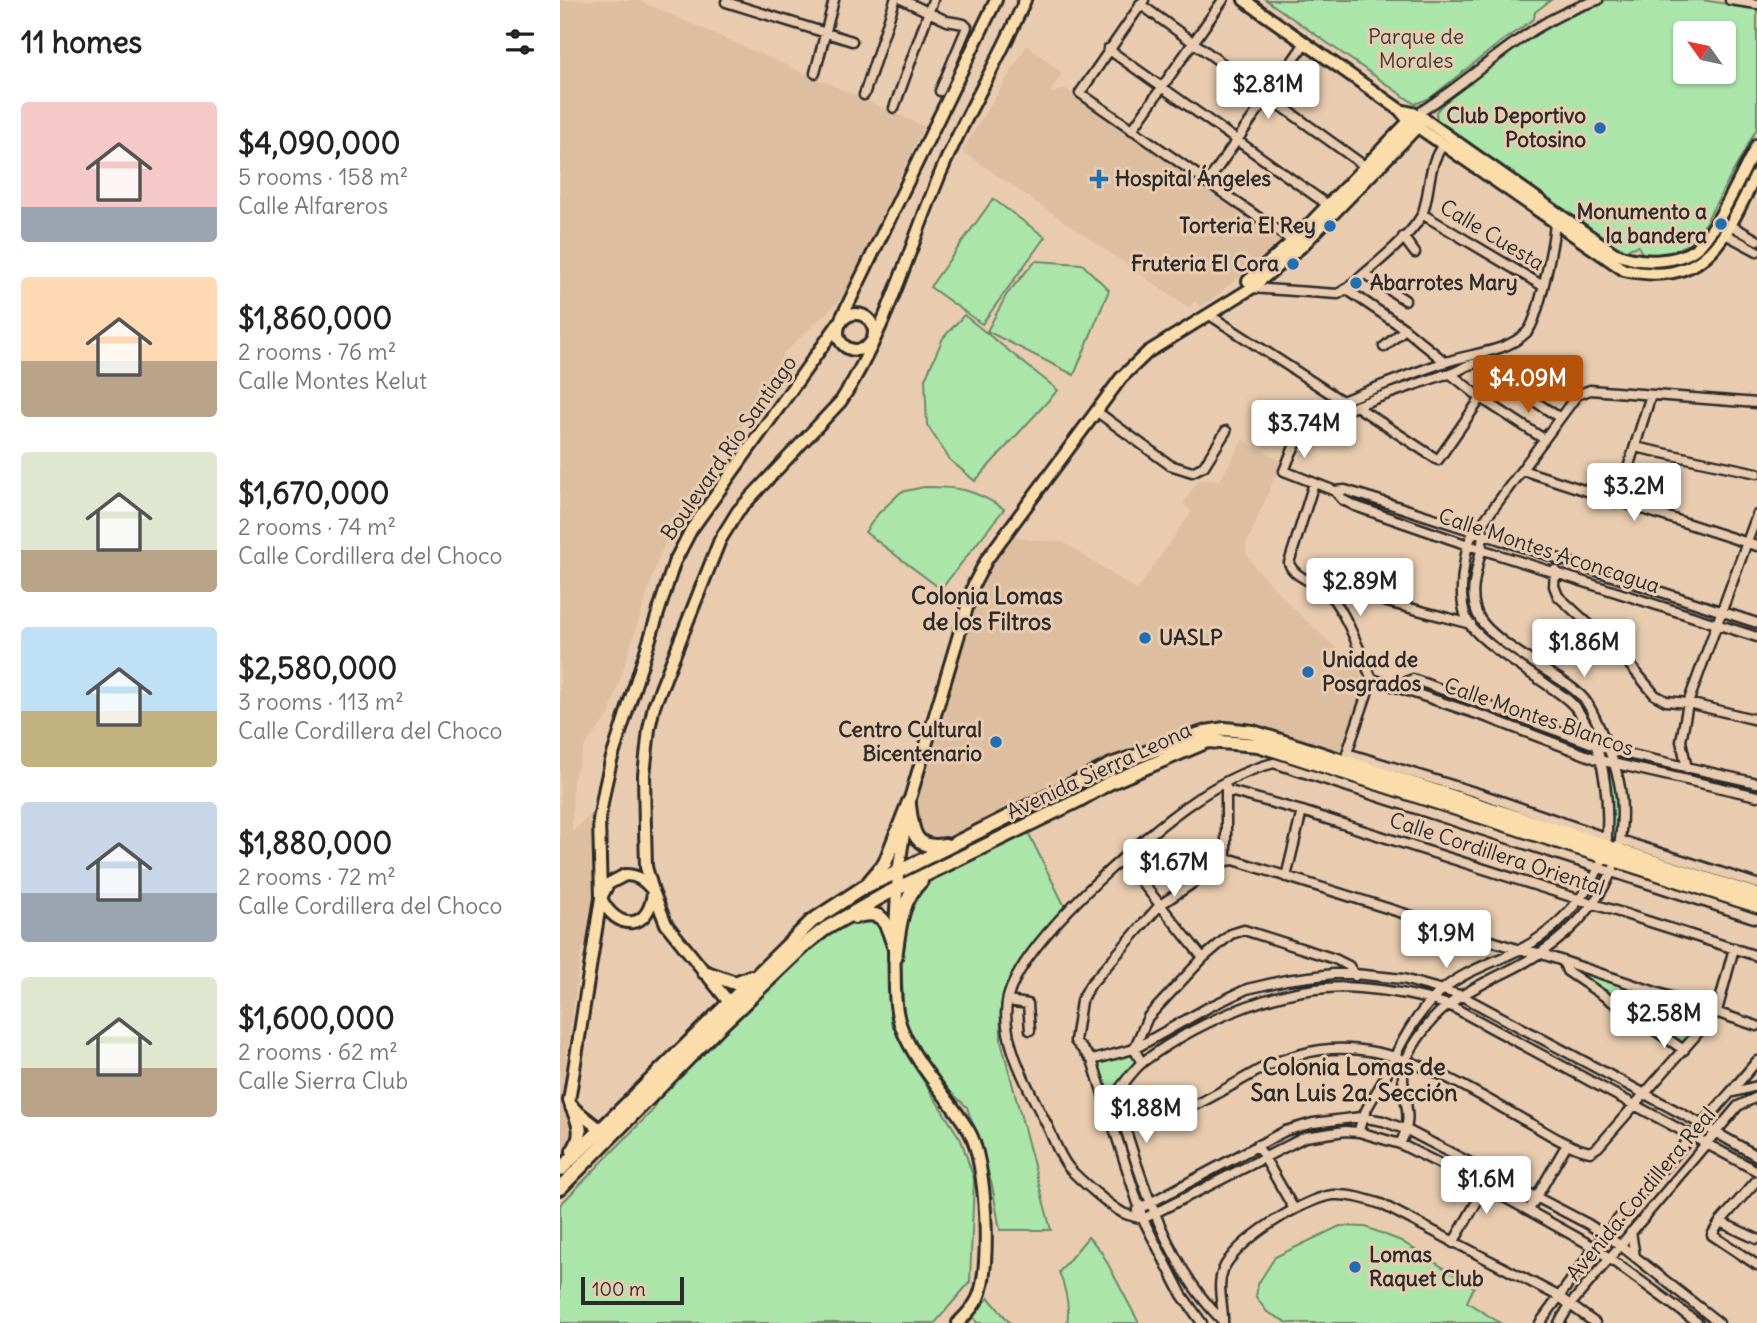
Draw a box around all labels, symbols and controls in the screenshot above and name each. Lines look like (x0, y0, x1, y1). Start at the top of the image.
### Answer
north arrow (1673, 21, 1736, 84)
map controls (1673, 21, 1736, 84)
text: 11 homes (21, 23, 142, 61)
icon: filters (501, 23, 539, 61)
park label: Parque de Morales (1368, 23, 1464, 74)
pin: $2.81M (1211, 61, 1325, 121)
text: $2.81M (1232, 69, 1304, 98)
place label: Club Deportivo Potosino (1446, 102, 1586, 153)
marker: Club Deportivo Potosino (1592, 120, 1608, 136)
text: $4,090,000 (238, 124, 401, 162)
icon: home (77, 130, 161, 214)
text: 5 rooms · 158 m² (238, 162, 408, 191)
place label: Hospital Ángeles (1115, 164, 1272, 192)
marker: Hospital Ángeles (1089, 169, 1109, 189)
text: Calle Alfareros (238, 191, 388, 220)
street label: Calle Cuesta (1435, 193, 1549, 276)
place label: Monumento a la bandera (1576, 198, 1707, 249)
place label: Torteria El Rey (1179, 212, 1316, 239)
marker: Monumento a la bandera (1713, 216, 1729, 232)
marker: Torteria El Rey (1322, 218, 1338, 234)
place label: Fruteria El Cora (1131, 250, 1279, 277)
marker: Fruteria El Cora (1285, 256, 1301, 272)
place label: Abarrotes Mary (1370, 269, 1518, 296)
marker: Abarrotes Mary (1348, 275, 1364, 291)
text: $1,860,000 (238, 299, 392, 337)
icon: home (77, 305, 161, 389)
text: 2 rooms · 76 m² (238, 337, 396, 366)
street label: Boulevard Río Santiago (655, 350, 803, 545)
pin: $4.09M (1471, 356, 1585, 415)
text: $4.09M (1489, 363, 1567, 392)
text: Calle Montes Kelut (238, 366, 427, 395)
pin: $3.74M (1247, 400, 1361, 460)
text: $3.74M (1267, 408, 1341, 437)
pin: $3.2M (1585, 463, 1683, 523)
text: $3.2M (1603, 471, 1665, 500)
text: $1,670,000 (238, 474, 390, 512)
icon: home (77, 480, 161, 564)
street label: Calle Montes Aconcagua (1435, 502, 1663, 599)
text: 2 rooms · 74 m² (238, 512, 396, 541)
text: Calle Cordillera del Choco (238, 541, 503, 570)
pin: $2.89M (1303, 558, 1417, 618)
text: $2.89M (1322, 566, 1398, 595)
district label: Colonia Lomas de los Filtros (911, 581, 1063, 636)
pin: $1.86M (1527, 620, 1641, 679)
place label: UASLP (1159, 624, 1223, 651)
text: $1.86M (1548, 627, 1620, 656)
marker: UASLP (1137, 630, 1153, 646)
place label: Unidad de Posgrados (1322, 646, 1422, 697)
text: $2,580,000 (238, 649, 397, 687)
icon: home (77, 655, 161, 739)
marker: Unidad de Posgrados (1300, 664, 1316, 680)
street label: Calle Montes Blancos (1441, 671, 1638, 762)
text: 3 rooms · 113 m² (238, 687, 404, 716)
text: Calle Cordillera del Choco (238, 716, 503, 745)
place label: Centro Cultural Bicentenario (838, 716, 982, 767)
street label: Avenida Sierra Leona (1002, 716, 1195, 825)
marker: Centro Cultural Bicentenario (988, 734, 1004, 750)
street label: Calle Cordillera Oriental (1386, 806, 1608, 901)
text: $1,880,000 (238, 824, 392, 862)
icon: home (77, 830, 161, 914)
pin: $1.67M (1117, 839, 1231, 899)
text: $1.67M (1139, 847, 1209, 876)
text: 2 rooms · 72 m² (238, 862, 396, 891)
text: Calle Cordillera del Choco (238, 891, 503, 920)
pin: $1.9M (1397, 911, 1495, 970)
text: $1.9M (1417, 918, 1475, 947)
pin: $2.58M (1607, 990, 1721, 1050)
text: $2.58M (1626, 998, 1702, 1027)
text: $1,600,000 (238, 999, 395, 1037)
icon: home (77, 1005, 161, 1089)
text: 2 rooms · 62 m² (238, 1037, 398, 1066)
district label: Colonia Lomas de San Luis 2a. Sección (1250, 1052, 1458, 1107)
text: Calle Sierra Club (238, 1066, 408, 1095)
pin: $1.88M (1089, 1086, 1203, 1145)
text: $1.88M (1110, 1093, 1182, 1122)
street label: Avenida Cordillera Real (1560, 1101, 1721, 1286)
pin: $1.6M (1437, 1156, 1535, 1216)
text: $1.6M (1457, 1164, 1515, 1193)
place label: Lomas Raquet Club (1369, 1241, 1484, 1292)
marker: Lomas Raquet Club (1347, 1259, 1363, 1275)
scale bar (581, 1274, 684, 1306)
text: 100 m (592, 1277, 646, 1301)

